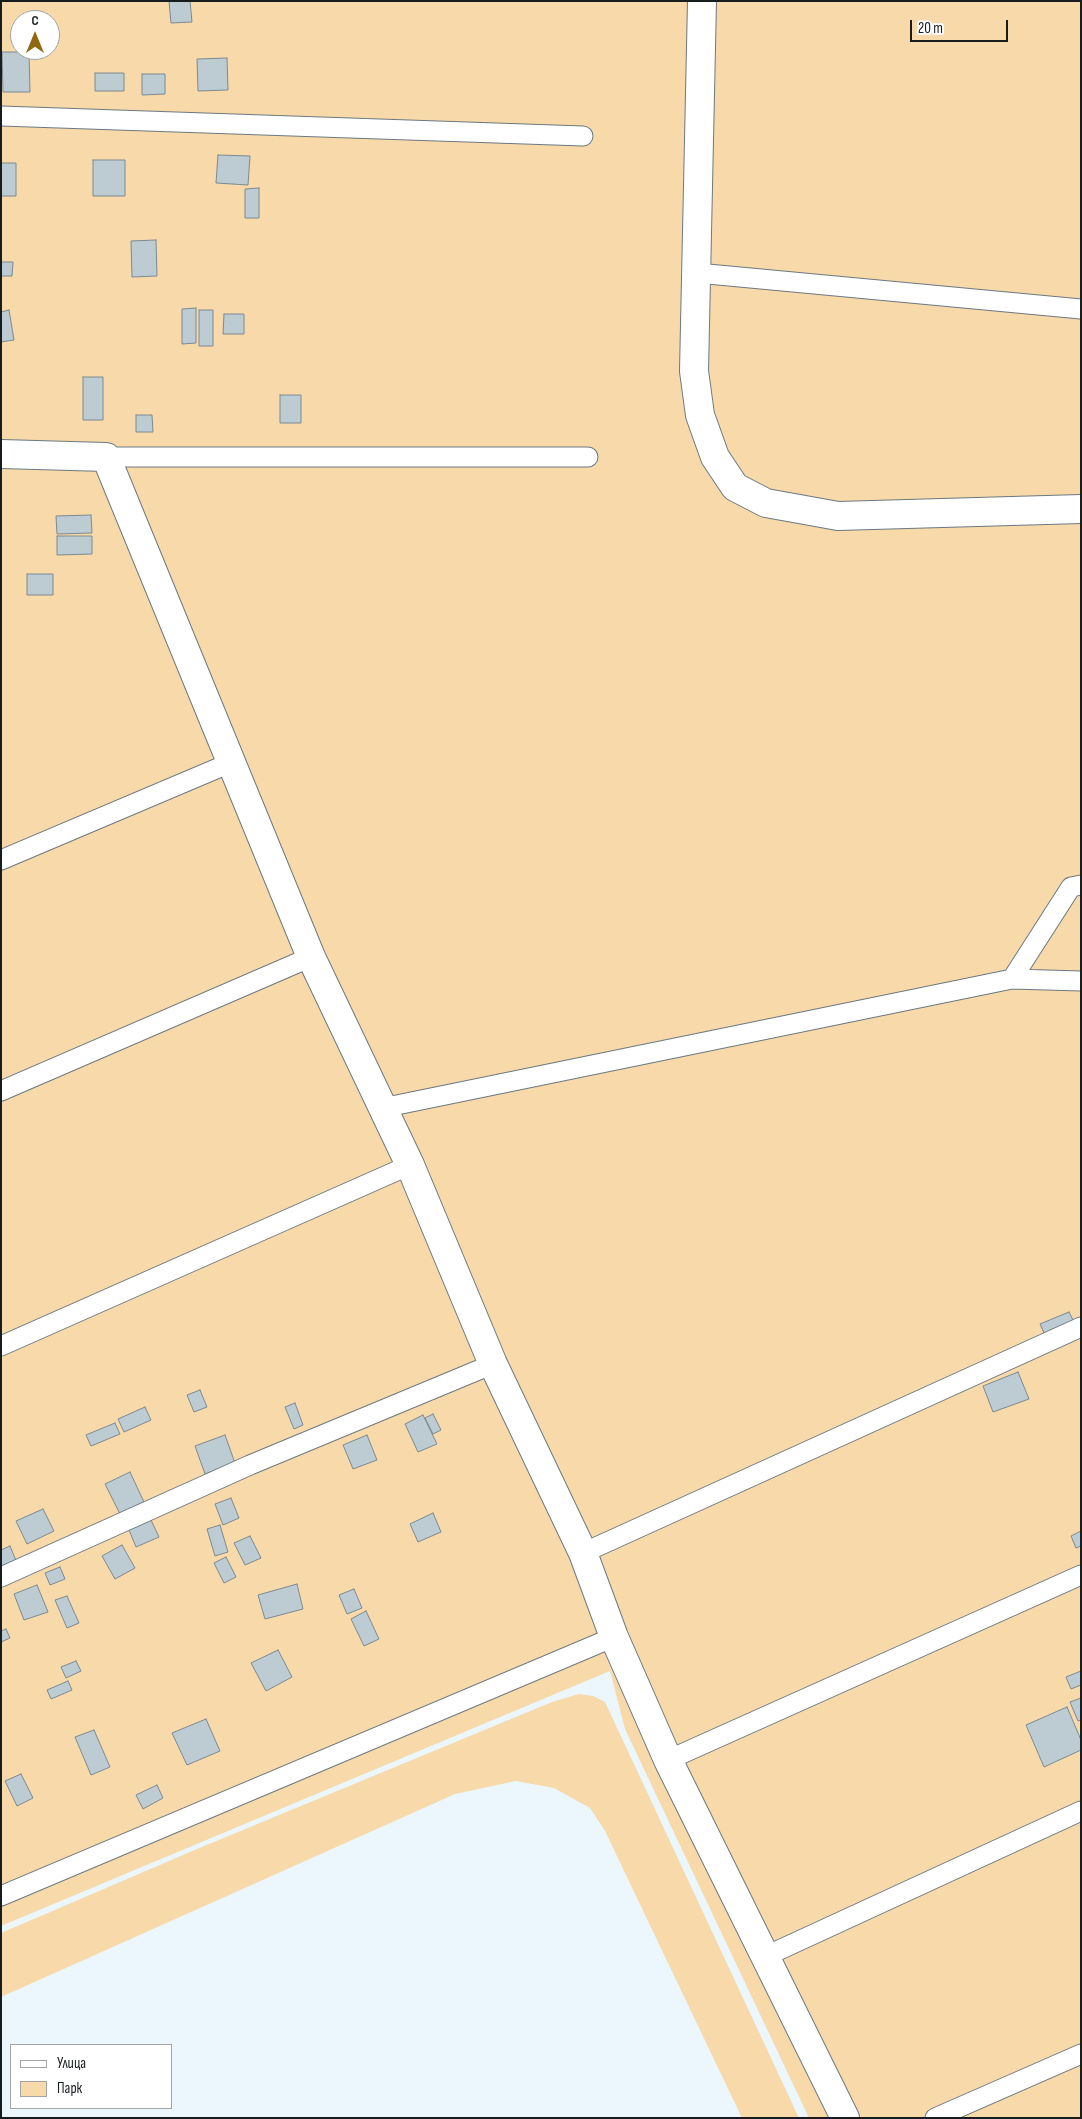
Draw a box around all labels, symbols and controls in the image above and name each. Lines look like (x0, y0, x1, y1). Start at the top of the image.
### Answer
north arrow (10, 10, 60, 60)
scale bar (912, 10, 1010, 42)
text: С (31, 12, 39, 29)
text: 20 m (918, 19, 943, 38)
legend (10, 2044, 172, 2109)
text: Улица (57, 2054, 86, 2073)
text: Парк (57, 2079, 82, 2098)

